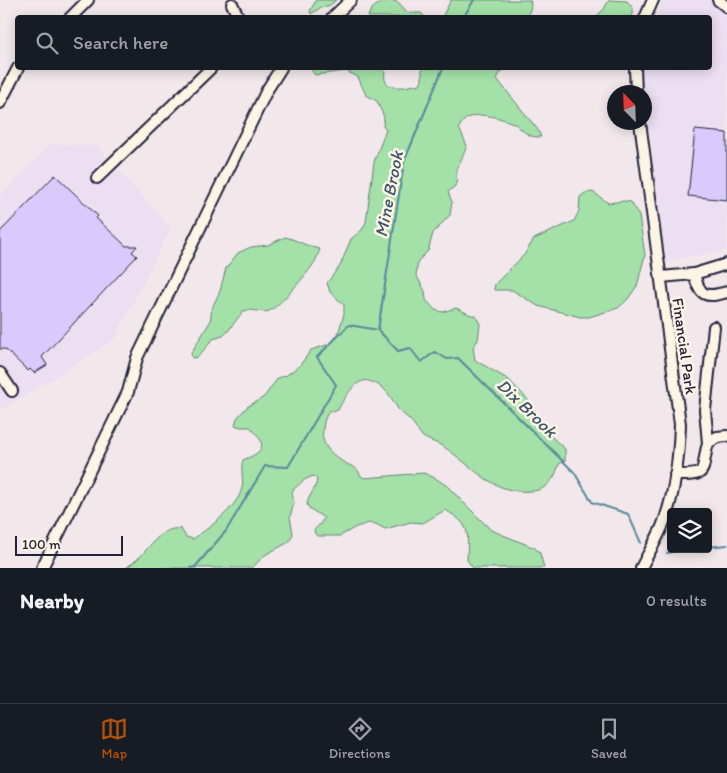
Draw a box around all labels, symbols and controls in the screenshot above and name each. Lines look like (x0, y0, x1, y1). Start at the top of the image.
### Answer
search box (15, 15, 712, 70)
icon: search (33, 29, 61, 57)
text: Search here (73, 31, 168, 54)
north arrow (607, 85, 652, 130)
water label: Mine Brook (370, 147, 408, 239)
street label: Financial Park (668, 297, 701, 396)
water label: Dix Brook (492, 374, 563, 443)
map controls (667, 508, 712, 553)
button: layers (667, 508, 712, 553)
scale bar (15, 533, 122, 556)
text: 100 m (22, 536, 61, 553)
text: Nearby (20, 588, 84, 613)
text: 0 results (646, 591, 707, 610)
tab: Map (100, 715, 128, 762)
tab: Directions (329, 715, 390, 762)
tab: Saved (591, 715, 627, 762)

